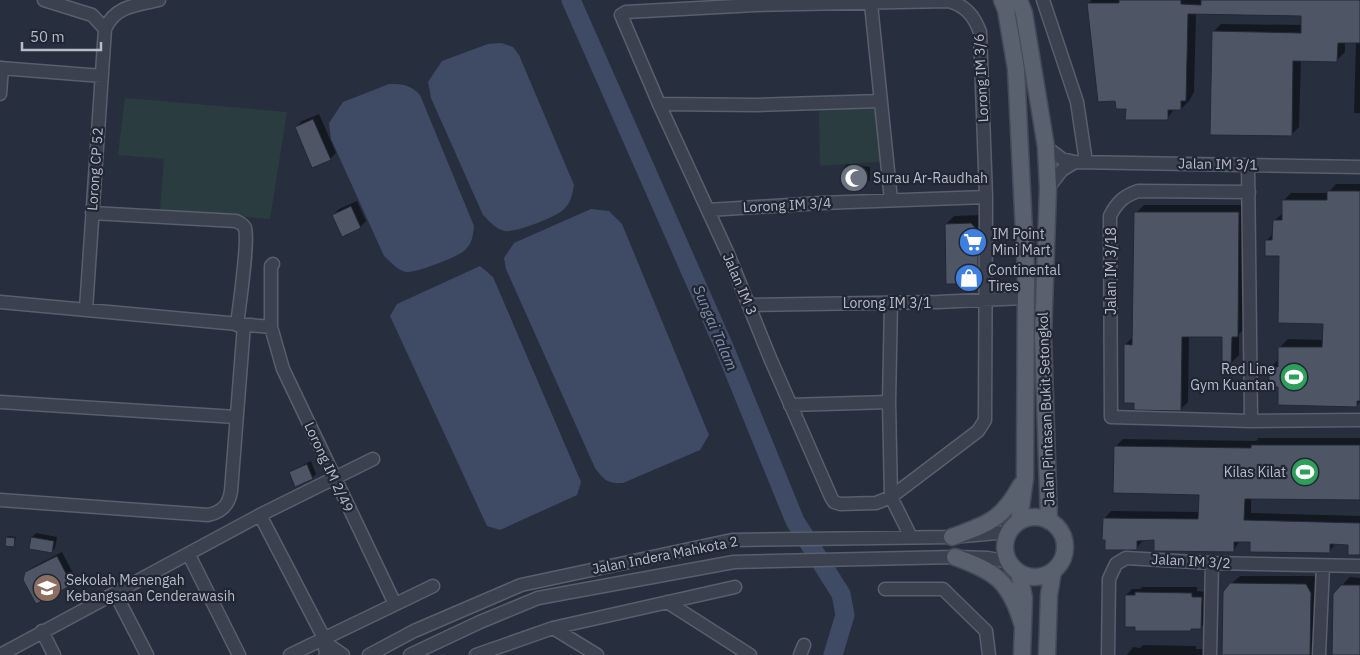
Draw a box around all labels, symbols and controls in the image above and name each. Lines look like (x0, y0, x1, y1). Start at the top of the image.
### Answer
scale bar (22, 20, 101, 52)
text: 50 m (30, 27, 65, 46)
street label: Lorong IM 3/6 (970, 33, 992, 123)
street label: Lorong CP 52 (83, 127, 107, 211)
street label: Jalan IM 3/1 (1178, 154, 1258, 174)
mosque icon: Surau Ar-Raudhah (839, 163, 869, 193)
place label: Surau Ar-Raudhah (873, 169, 988, 187)
street label: Lorong IM 3/4 (742, 194, 832, 216)
place label: IM Point Mini Mart (992, 225, 1051, 259)
supermarket icon: IM Point Mini Mart (958, 227, 988, 257)
street label: Jalan IM 3/18 (1102, 227, 1120, 315)
street label: Jalan IM 3 (719, 250, 761, 318)
place label: Continental Tires (988, 261, 1061, 295)
shop icon: Continental Tires (954, 263, 984, 293)
water label: Sungai Talam (689, 282, 742, 373)
street label: Lorong IM 3/1 (843, 294, 931, 312)
street label: Jalan Pintasan Bukit Setongkol (1034, 312, 1058, 506)
place label: Red Line Gym Kuantan (1190, 360, 1275, 394)
sports icon: Red Line Gym Kuantan (1279, 362, 1309, 392)
street label: Lorong IM 2/49 (300, 419, 358, 515)
sports icon: Kilas Kilat (1290, 457, 1320, 487)
place label: Kilas Kilat (1224, 463, 1286, 481)
street label: Jalan Indera Mahkota 2 (591, 532, 739, 578)
street label: Jalan IM 3/2 (1151, 550, 1231, 572)
place label: Sekolah Menengah Kebangsaan Cenderawasih (66, 571, 235, 605)
school or university icon: Sekolah Menengah Kebangsaan Cenderawasih (32, 573, 62, 603)

